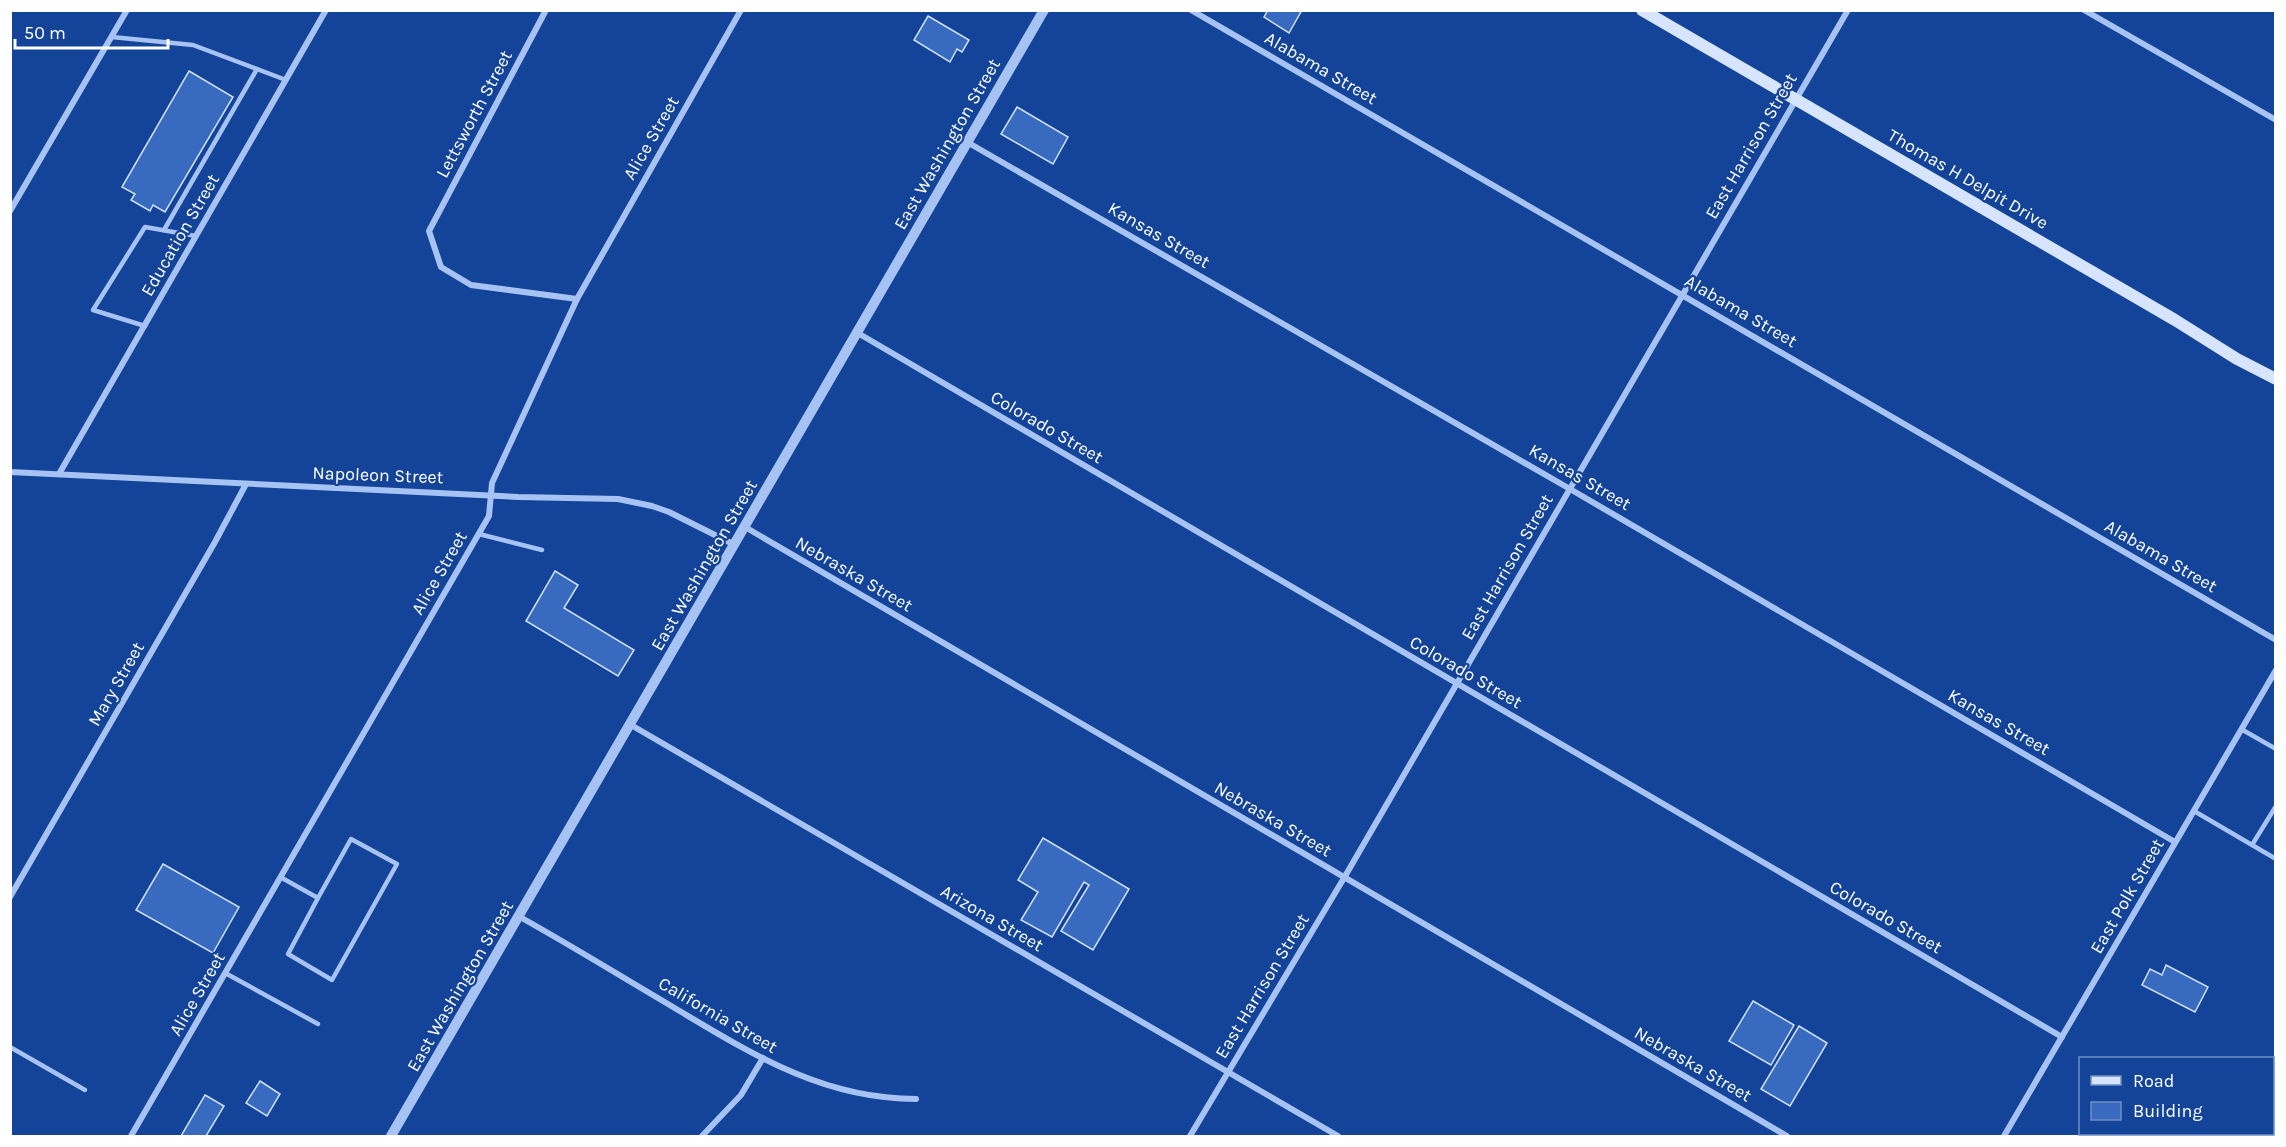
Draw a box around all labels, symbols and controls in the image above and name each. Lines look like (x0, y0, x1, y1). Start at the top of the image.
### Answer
scale bar (15, 12, 168, 50)
text: 50 m (24, 22, 66, 44)
street label: Alabama Street (1261, 27, 1381, 109)
street label: Lettsworth Street (431, 46, 517, 182)
street label: East Washington Street (889, 54, 1005, 233)
street label: East Harrison Street (1700, 69, 1802, 223)
street label: Alice Street (618, 92, 684, 184)
street label: Thomas H Delpit Drive (1884, 124, 2052, 234)
street label: Education Street (136, 170, 224, 300)
street label: Kansas Street (1104, 197, 1214, 273)
street label: Alabama Street (1681, 270, 1801, 352)
street label: Colorado Street (987, 386, 1107, 468)
street label: Kansas Street (1525, 439, 1635, 515)
street label: Napoleon Street (312, 462, 444, 488)
street label: East Washington Street (646, 475, 762, 654)
street label: East Harrison Street (1456, 490, 1558, 644)
street label: Alabama Street (2101, 515, 2221, 597)
street label: Alice Street (406, 527, 472, 619)
street label: Nebraska Street (791, 532, 917, 617)
street label: Colorado Street (1406, 631, 1526, 713)
street label: Mary Street (83, 638, 149, 730)
street label: Kansas Street (1944, 684, 2054, 760)
street label: Nebraska Street (1210, 777, 1336, 862)
street label: East Polk Street (2085, 834, 2169, 957)
street label: Colorado Street (1826, 876, 1946, 958)
street label: Arizona Street (937, 880, 1048, 956)
street label: East Washington Street (402, 896, 518, 1075)
street label: East Harrison Street (1210, 910, 1314, 1062)
street label: Alice Street (164, 948, 230, 1040)
street label: California Street (655, 972, 782, 1058)
street label: Nebraska Street (1630, 1022, 1756, 1107)
legend (2079, 1057, 2274, 1135)
text: Road (2133, 1070, 2174, 1092)
text: Building (2133, 1100, 2203, 1122)

